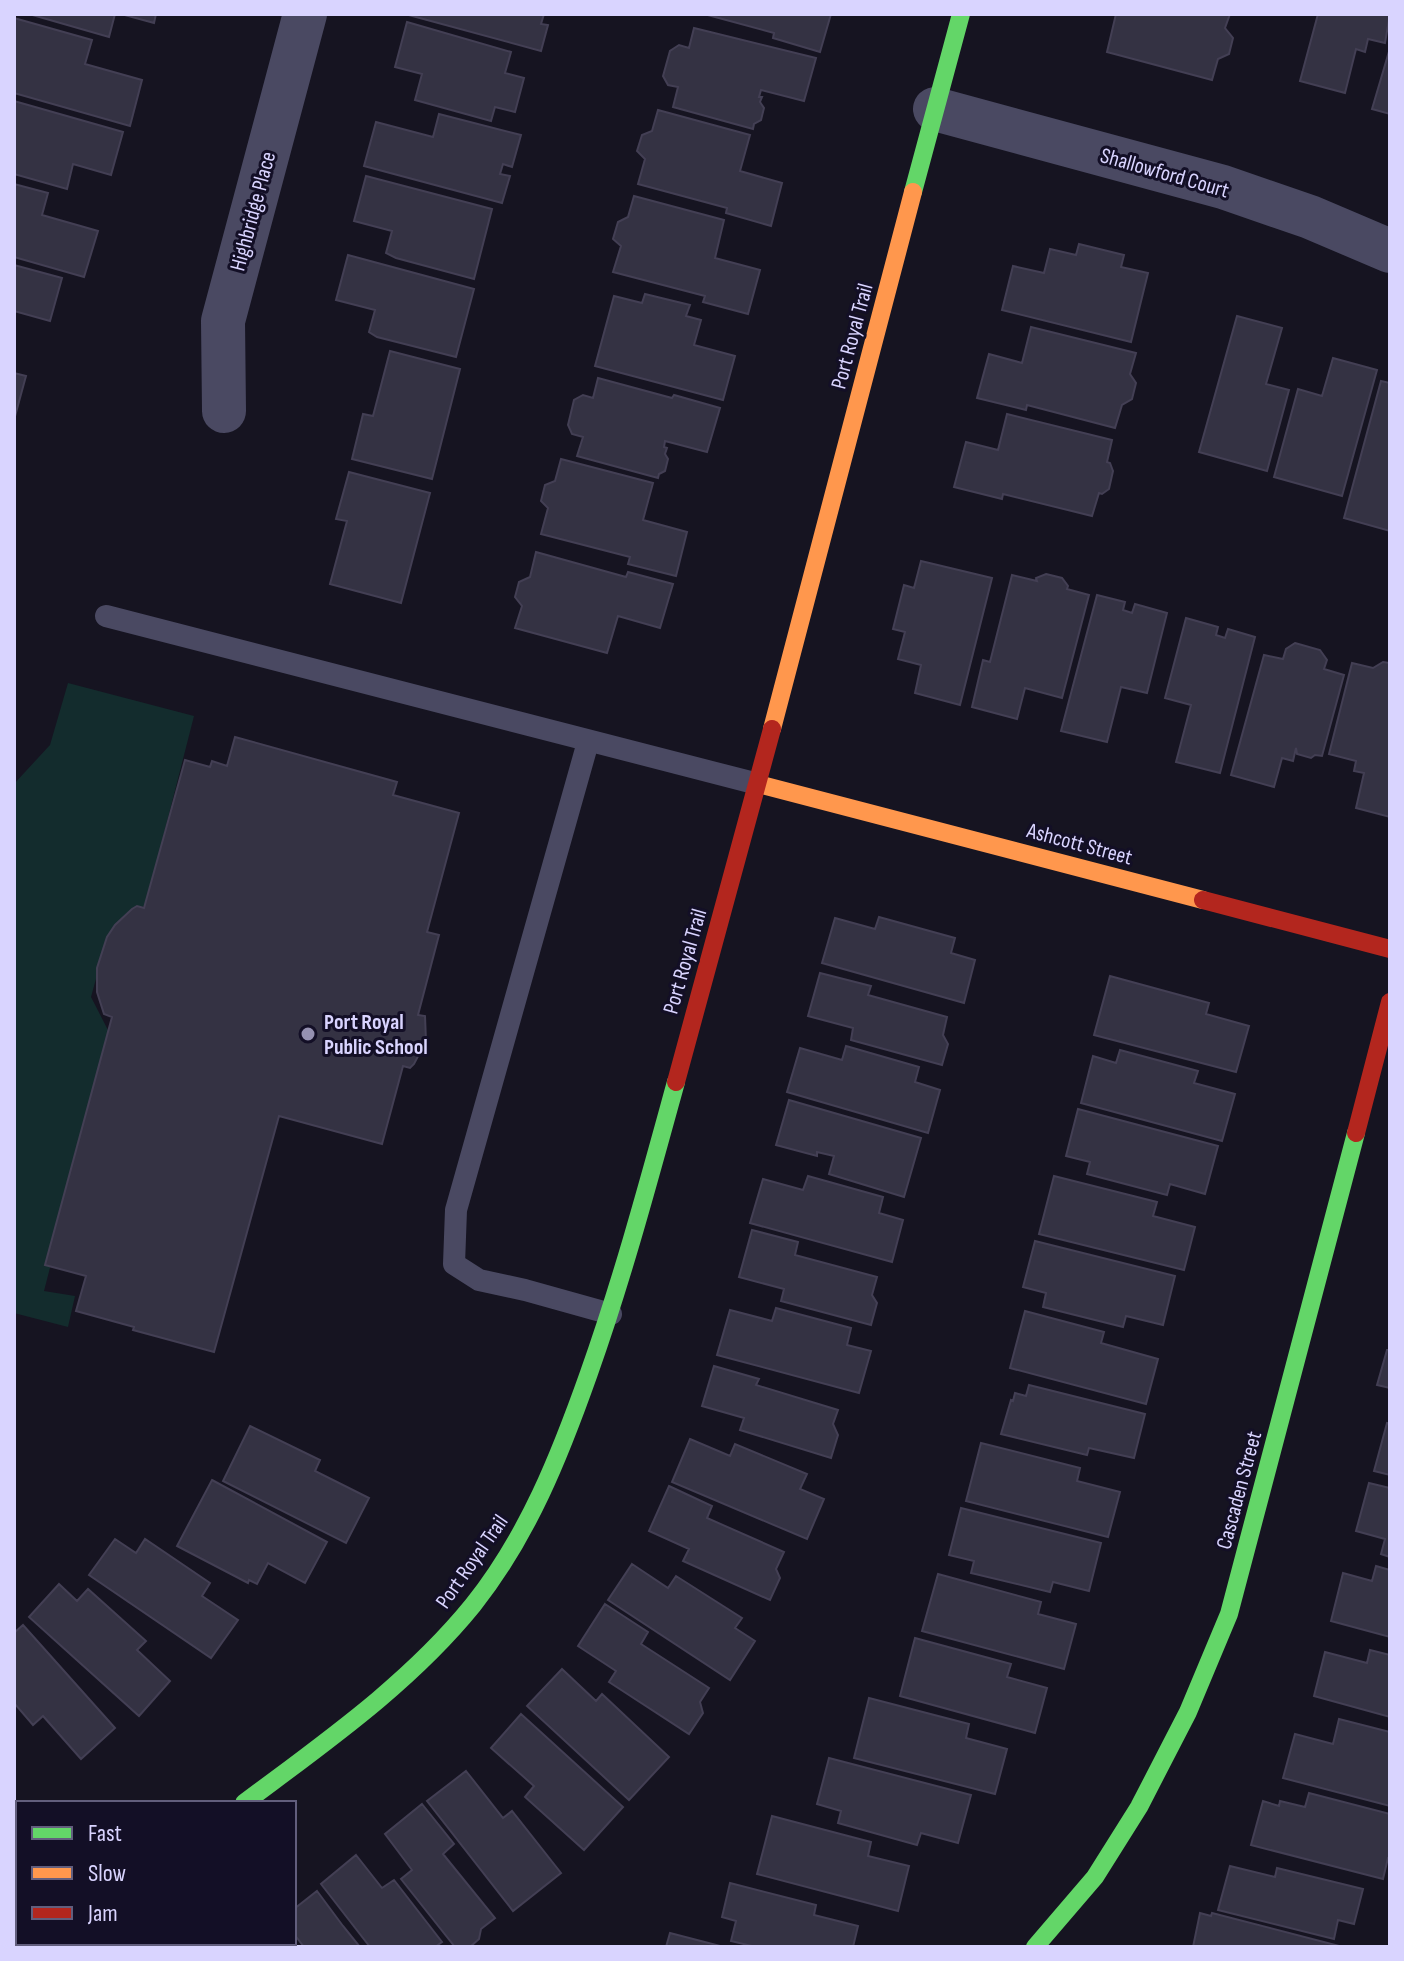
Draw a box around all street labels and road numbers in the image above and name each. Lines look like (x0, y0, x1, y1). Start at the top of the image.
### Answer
street label: Shallowford Court (1097, 142, 1232, 205)
street label: Highbridge Place (225, 149, 282, 274)
street label: Port Royal Trail (825, 281, 879, 392)
street label: Ashcott Street (1023, 817, 1136, 872)
street label: Port Royal Trail (658, 906, 713, 1017)
street label: Cascaden Street (1211, 1428, 1268, 1552)
street label: Port Royal Trail (430, 1510, 514, 1614)

